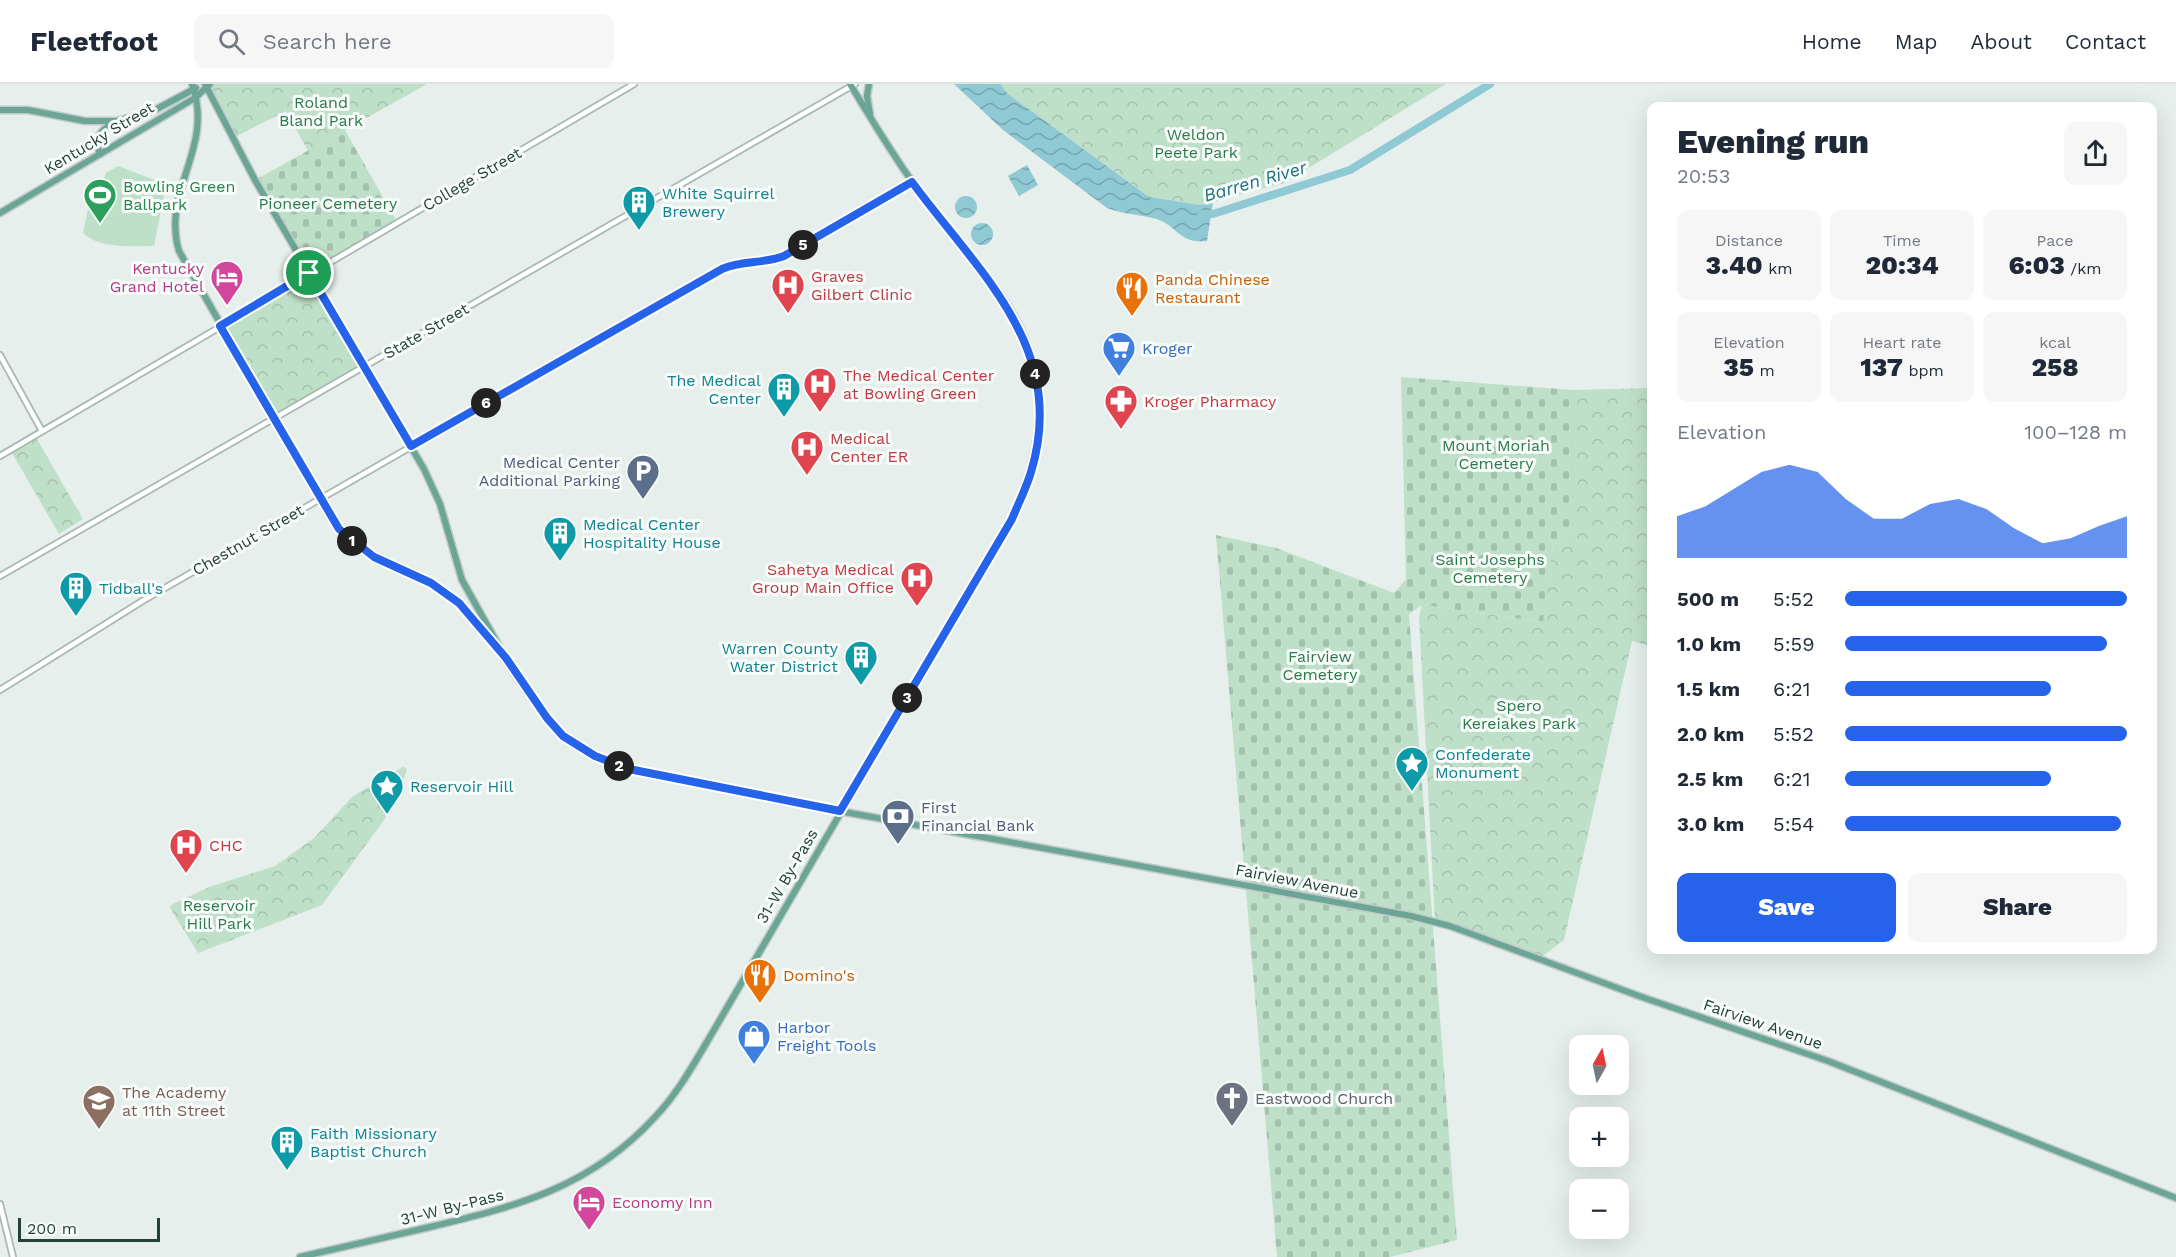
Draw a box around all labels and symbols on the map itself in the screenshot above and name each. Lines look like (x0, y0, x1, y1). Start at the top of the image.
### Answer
park label: Roland Bland Park (279, 93, 363, 130)
street label: Kentucky Street (41, 98, 158, 178)
park label: Weldon Peete Park (1154, 125, 1238, 162)
street label: College Street (419, 143, 525, 215)
water label: Barren River (1201, 156, 1310, 206)
sports icon: Bowling Green Ballpark (82, 177, 118, 224)
place label: Bowling Green Ballpark (123, 177, 235, 214)
building icon: White Squirrel Brewery (621, 184, 657, 231)
place label: White Squirrel Brewery (662, 184, 774, 221)
park label: Pioneer Cemetery (259, 194, 398, 213)
pin: 5 (788, 230, 818, 260)
pin (283, 247, 334, 298)
place label: Kentucky Grand Hotel (110, 259, 205, 296)
hotel icon: Kentucky Grand Hotel (209, 259, 245, 306)
hospital icon: Graves Gilbert Clinic (770, 267, 806, 314)
place label: Graves Gilbert Clinic (811, 267, 912, 304)
restaurant icon: Panda Chinese Restaurant (1114, 270, 1150, 317)
place label: Panda Chinese Restaurant (1155, 270, 1270, 307)
street label: State Street (380, 299, 472, 363)
supermarket icon: Kroger (1101, 330, 1137, 377)
place label: Kroger (1142, 339, 1193, 358)
pin: 4 (1020, 359, 1050, 389)
hospital icon: The Medical Center at Bowling Green (802, 366, 838, 413)
place label: The Medical Center at Bowling Green (843, 366, 995, 403)
place label: The Medical Center (667, 371, 761, 408)
building icon: The Medical Center (766, 371, 802, 418)
pharmacy icon: Kroger Pharmacy (1103, 383, 1139, 430)
pin: 6 (471, 388, 501, 418)
place label: Kroger Pharmacy (1144, 392, 1277, 411)
hospital icon: Medical Center ER (789, 429, 825, 476)
place label: Medical Center ER (830, 429, 908, 466)
park label: Mount Moriah Cemetery (1442, 436, 1550, 473)
place label: Medical Center Additional Parking (479, 453, 620, 490)
parking icon: Medical Center Additional Parking (625, 453, 661, 500)
street label: Chestnut Street (189, 500, 307, 580)
building icon: Medical Center Hospitality House (542, 515, 578, 562)
place label: Medical Center Hospitality House (583, 515, 721, 552)
pin: 1 (337, 526, 367, 556)
park label: Saint Josephs Cemetery (1435, 550, 1545, 587)
place label: Sahetya Medical Group Main Office (752, 560, 894, 597)
hospital icon: Sahetya Medical Group Main Office (899, 560, 935, 607)
building icon: Tidball's (58, 570, 94, 617)
place label: Tidball's (99, 579, 163, 598)
place label: Warren County Water District (722, 639, 839, 676)
building icon: Warren County Water District (843, 639, 879, 686)
park label: Fairview Cemetery (1282, 647, 1358, 684)
pin: 3 (892, 683, 922, 713)
park label: Spero Kereiakes Park (1462, 696, 1576, 733)
place icon: Confederate Monument (1394, 745, 1430, 792)
place label: Confederate Monument (1435, 745, 1531, 782)
pin: 2 (604, 751, 634, 781)
place icon: Reservoir Hill (369, 768, 405, 815)
place label: Reservoir Hill (410, 777, 513, 796)
bank icon: First Financial Bank (880, 798, 916, 845)
place label: First Financial Bank (921, 798, 1034, 835)
street label: 31-W By-Pass (752, 825, 822, 927)
hospital icon: CHC (168, 827, 204, 874)
place label: CHC (209, 836, 243, 855)
street label: Fairview Avenue (1234, 860, 1360, 902)
park label: Reservoir Hill Park (183, 896, 256, 933)
restaurant icon: Domino's (742, 957, 778, 1004)
place label: Domino's (783, 966, 855, 985)
street label: Fairview Avenue (1701, 995, 1825, 1053)
shop icon: Harbor Freight Tools (736, 1018, 772, 1065)
place label: Harbor Freight Tools (777, 1018, 876, 1055)
north arrow (1569, 1035, 1629, 1095)
church icon: Eastwood Church (1214, 1080, 1250, 1127)
school or university icon: The Academy at 11th Street (81, 1083, 117, 1130)
place label: The Academy at 11th Street (122, 1083, 227, 1120)
place label: Eastwood Church (1255, 1089, 1393, 1108)
building icon: Faith Missionary Baptist Church (269, 1124, 305, 1171)
place label: Faith Missionary Baptist Church (310, 1124, 437, 1161)
hotel icon: Economy Inn (571, 1184, 607, 1231)
street label: 31-W By-Pass (398, 1185, 506, 1229)
place label: Economy Inn (612, 1193, 713, 1212)
scale bar (18, 1215, 160, 1242)

